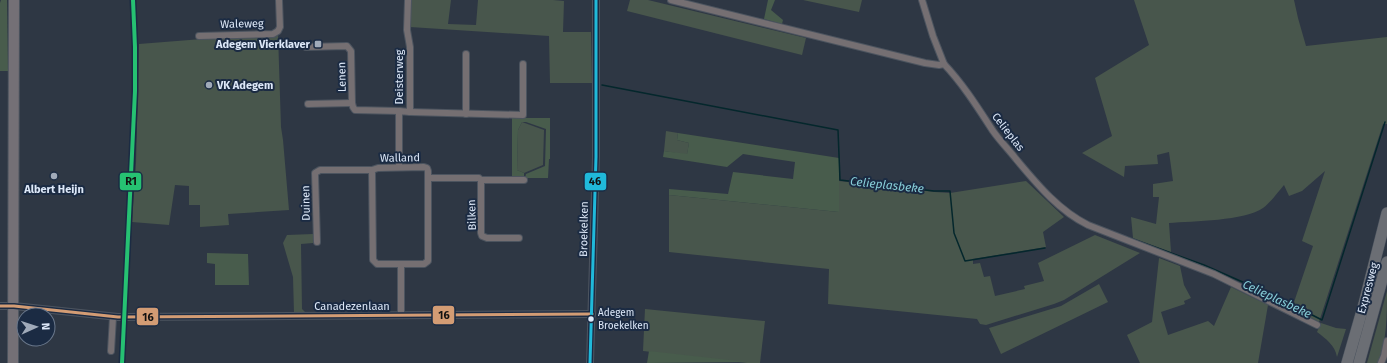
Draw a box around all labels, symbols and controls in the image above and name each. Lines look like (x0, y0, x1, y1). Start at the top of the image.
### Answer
street label: Waleweg (220, 17, 264, 31)
place label: Adegem Vierklaver (215, 38, 311, 51)
marker: Adegem Vierklaver (313, 39, 323, 49)
street label: Deisterweg (393, 49, 406, 104)
street label: Lenen (335, 62, 349, 92)
place label: VK Adegem (216, 79, 273, 92)
marker: VK Adegem (204, 80, 214, 90)
street label: Celieplas (989, 110, 1027, 154)
street label: Walland (380, 151, 420, 165)
marker: Albert Heijn (49, 171, 59, 181)
line badge: R1 (119, 172, 142, 191)
line badge: 46 (584, 172, 607, 191)
water label: Celieplasbeke (849, 174, 925, 196)
text: R1 (125, 175, 137, 188)
text: 46 (589, 175, 601, 188)
place label: Albert Heijn (23, 183, 84, 196)
street label: Duinen (299, 185, 313, 221)
street label: Bilken (465, 199, 479, 231)
street label: Broekelken (577, 201, 591, 257)
street label: Expresweg (1355, 261, 1381, 315)
water label: Celieplasbeke (1240, 277, 1314, 321)
street label: Canadezenlaan (314, 300, 390, 313)
line badge: 16 (432, 305, 455, 325)
north arrow (16, 307, 56, 347)
line badge: 16 (136, 307, 159, 326)
place label: Adegem Broekelken (598, 307, 649, 332)
text: 16 (438, 309, 450, 322)
text: 16 (142, 311, 154, 324)
marker: Adegem Broekelken (586, 314, 596, 324)
text: N (39, 323, 52, 330)

